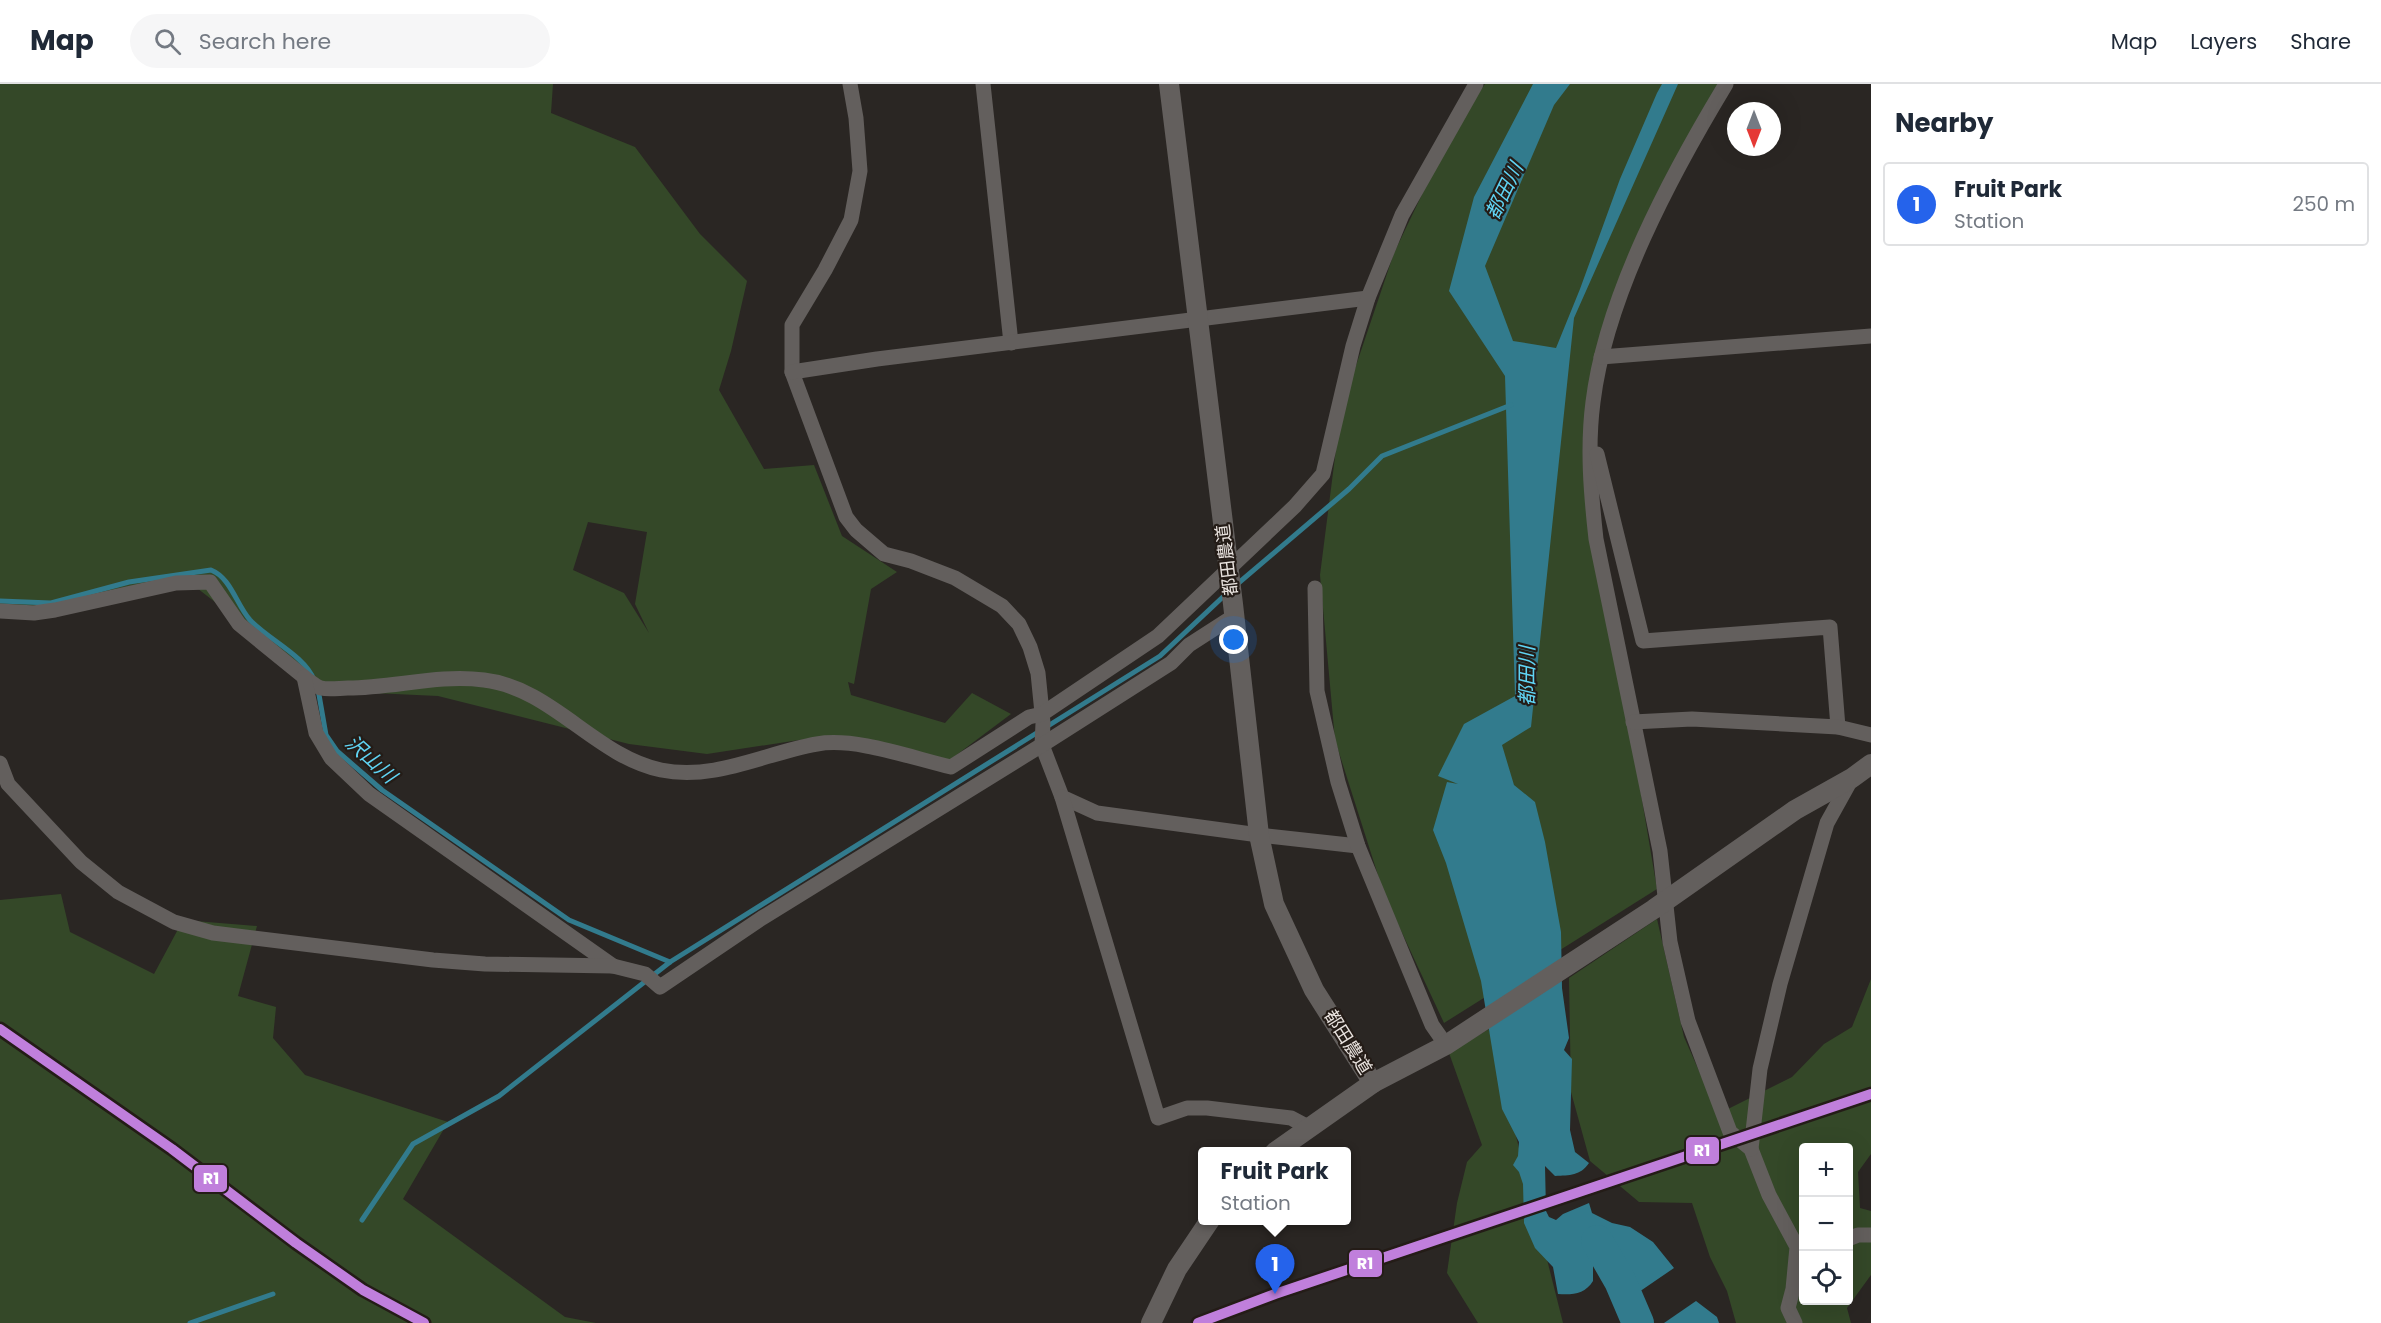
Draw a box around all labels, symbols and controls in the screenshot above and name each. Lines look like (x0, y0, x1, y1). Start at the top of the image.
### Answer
search box (130, 14, 550, 68)
text: Map (30, 21, 94, 60)
icon: search (151, 25, 184, 58)
text: Search here (199, 26, 331, 57)
text: Map (2111, 27, 2157, 56)
text: Layers (2190, 27, 2257, 56)
text: Share (2290, 27, 2351, 56)
north arrow (1727, 102, 1781, 156)
text: Nearby (1895, 105, 1993, 141)
water label: 都田川 (1478, 156, 1531, 224)
text: Fruit Park (1954, 174, 2062, 205)
text: 1 (1913, 190, 1920, 218)
text: 250 m (2292, 190, 2355, 218)
text: Station (1954, 207, 2024, 235)
street label: 都田農道 (1210, 523, 1243, 597)
your location (1219, 625, 1248, 654)
water label: 都田川 (1513, 644, 1541, 706)
water label: 沢山川 (339, 729, 404, 791)
street label: 都田農道 (1319, 1005, 1378, 1079)
line badge: R1 (1685, 1136, 1720, 1165)
text: R1 (1694, 1139, 1710, 1162)
map controls (1799, 1143, 1853, 1305)
button: + (1799, 1143, 1853, 1197)
popup (1198, 1147, 1351, 1225)
text: Fruit Park (1220, 1156, 1329, 1187)
line badge: R1 (193, 1164, 228, 1193)
text: R1 (203, 1167, 219, 1190)
text: Station (1220, 1189, 1291, 1217)
button: − (1799, 1197, 1853, 1251)
pin: 1 (1256, 1244, 1294, 1294)
line badge: R1 (1348, 1249, 1383, 1278)
button: locate (1799, 1251, 1853, 1305)
text: R1 (1357, 1252, 1373, 1275)

